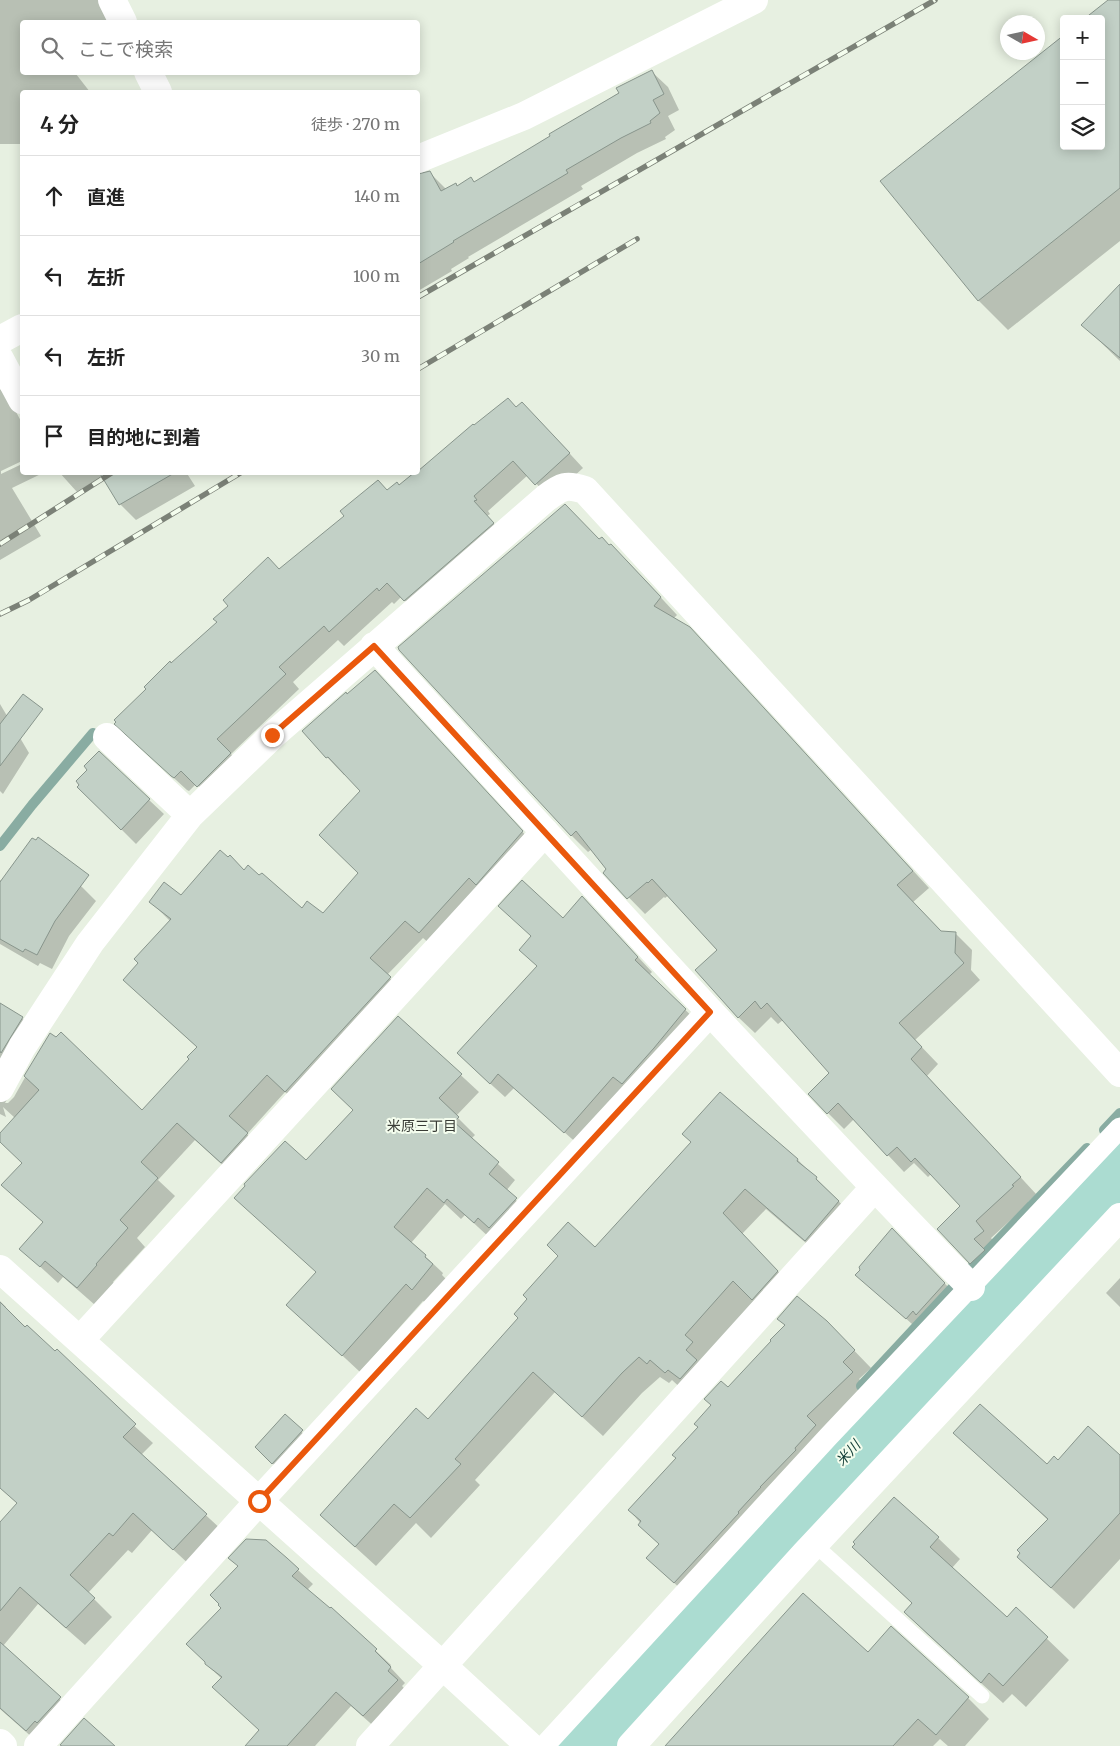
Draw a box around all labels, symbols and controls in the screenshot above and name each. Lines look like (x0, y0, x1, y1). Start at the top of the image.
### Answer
north arrow (1000, 15, 1045, 60)
map controls (1060, 15, 1105, 150)
button: + (1060, 15, 1105, 60)
search box (20, 20, 420, 75)
icon: search (38, 34, 66, 62)
text: ここで検索 (78, 37, 173, 61)
button: − (1060, 60, 1105, 105)
button: layers (1060, 105, 1105, 150)
text: 4 分 (40, 111, 79, 138)
text: 徒歩 · 270 m (311, 114, 400, 134)
icon: ahead (40, 182, 68, 210)
text: 直進 (87, 185, 125, 209)
text: 140 m (354, 186, 400, 206)
icon: left (40, 262, 68, 290)
text: 左折 (87, 265, 125, 289)
text: 100 m (353, 266, 400, 286)
icon: left (40, 342, 68, 370)
text: 左折 (87, 345, 125, 369)
text: 30 m (361, 346, 400, 366)
icon: arrive (40, 422, 68, 450)
text: 目的地に到着 (87, 425, 201, 449)
route end (261, 724, 284, 747)
district label: 米原三丁目 (387, 1117, 457, 1135)
water label: 米川 (832, 1435, 865, 1469)
route start (248, 1490, 271, 1513)

